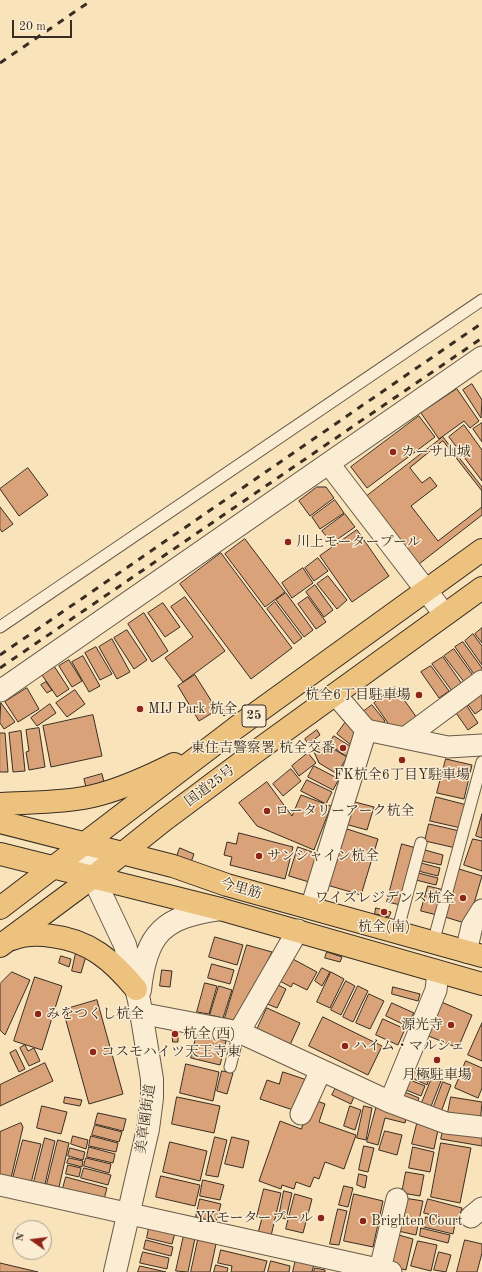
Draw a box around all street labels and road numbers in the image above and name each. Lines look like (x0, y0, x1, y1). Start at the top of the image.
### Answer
road number: 25 (242, 705, 266, 727)
street label: 国道25号 (182, 762, 238, 810)
street label: 今里筋 (218, 875, 264, 903)
street label: 美章園街道 (133, 1083, 159, 1155)

